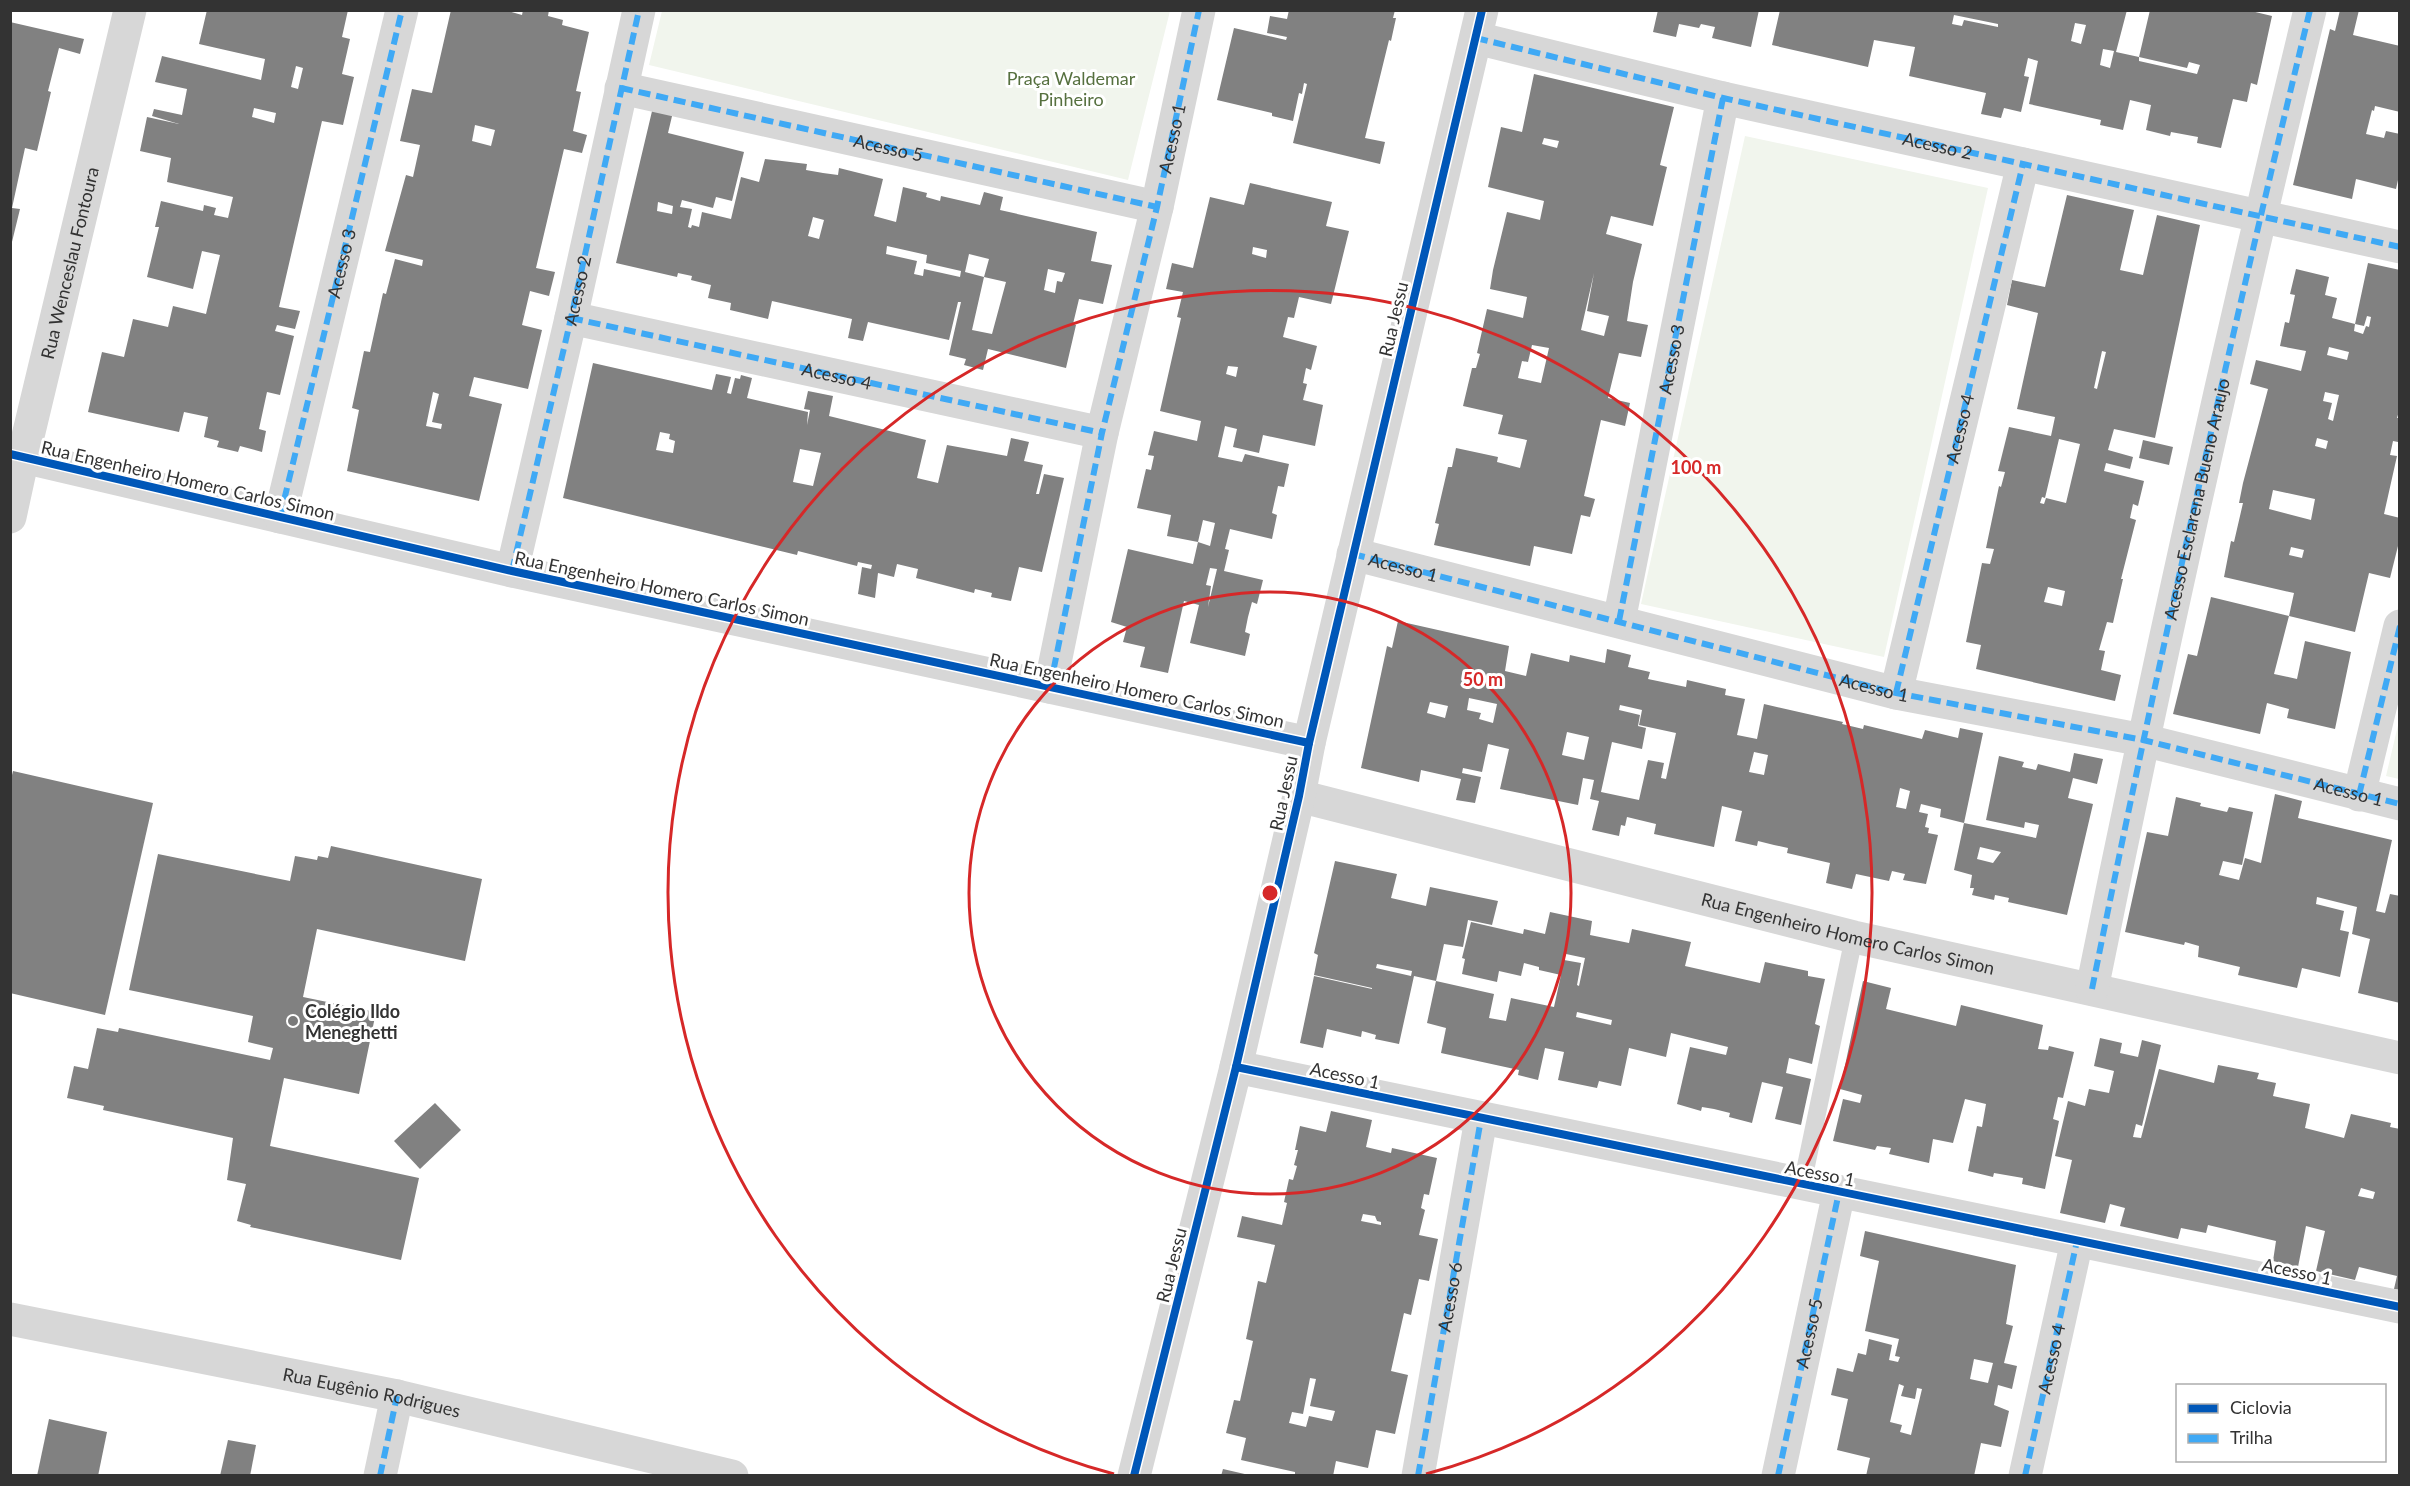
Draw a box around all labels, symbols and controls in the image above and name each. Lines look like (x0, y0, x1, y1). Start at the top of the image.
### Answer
park label: Praça Waldemar Pinheiro (1007, 67, 1136, 110)
street label: Acesso 1 (1153, 101, 1190, 175)
street label: Acesso 2 (1901, 127, 1975, 164)
street label: Acesso 5 (852, 129, 925, 166)
street label: Rua Wenceslau Fontoura (36, 165, 103, 361)
street label: Acesso 3 (322, 226, 360, 300)
street label: Acesso 2 (559, 254, 595, 327)
street label: Rua Jessu (1374, 279, 1412, 359)
street label: Acesso 3 (1653, 322, 1689, 396)
street label: Acesso 4 (800, 357, 874, 394)
street label: Acesso Esclarena Bueno Araujo (2159, 376, 2234, 622)
street label: Acesso 4 (1941, 392, 1978, 465)
street label: Rua Engenheiro Homero Carlos Simon (39, 435, 337, 525)
text: 100 m (1671, 456, 1721, 478)
street label: Rua Engenheiro Homero Carlos Simon (513, 546, 811, 630)
street label: Acesso 1 (1366, 547, 1440, 586)
street label: Rua Engenheiro Homero Carlos Simon (988, 648, 1286, 732)
text: 50 m (1463, 668, 1503, 690)
street label: Acesso 1 (1837, 668, 1911, 706)
street label: Rua Jessu (1264, 753, 1302, 833)
street label: Acesso 1 (2312, 772, 2386, 810)
centre of rings (1260, 883, 1280, 903)
street label: Rua Engenheiro Homero Carlos Simon (1699, 888, 1997, 979)
place label: Colégio Ildo Meneghetti (305, 1000, 400, 1043)
marker: Colégio Ildo Meneghetti (286, 1014, 300, 1028)
street label: Acesso 1 (1308, 1057, 1382, 1093)
street label: Acesso 1 (1783, 1155, 1857, 1191)
street label: Rua Jessu (1151, 1225, 1191, 1305)
street label: Acesso 1 (2260, 1253, 2334, 1289)
street label: Acesso 6 (1433, 1260, 1467, 1334)
street label: Acesso 5 (1790, 1296, 1827, 1370)
street label: Acesso 4 (2033, 1322, 2069, 1396)
street label: Rua Eugênio Rodrigues (281, 1363, 463, 1422)
legend (2176, 1384, 2386, 1462)
text: Ciclovia (2230, 1396, 2292, 1418)
text: Trilha (2230, 1426, 2273, 1448)

